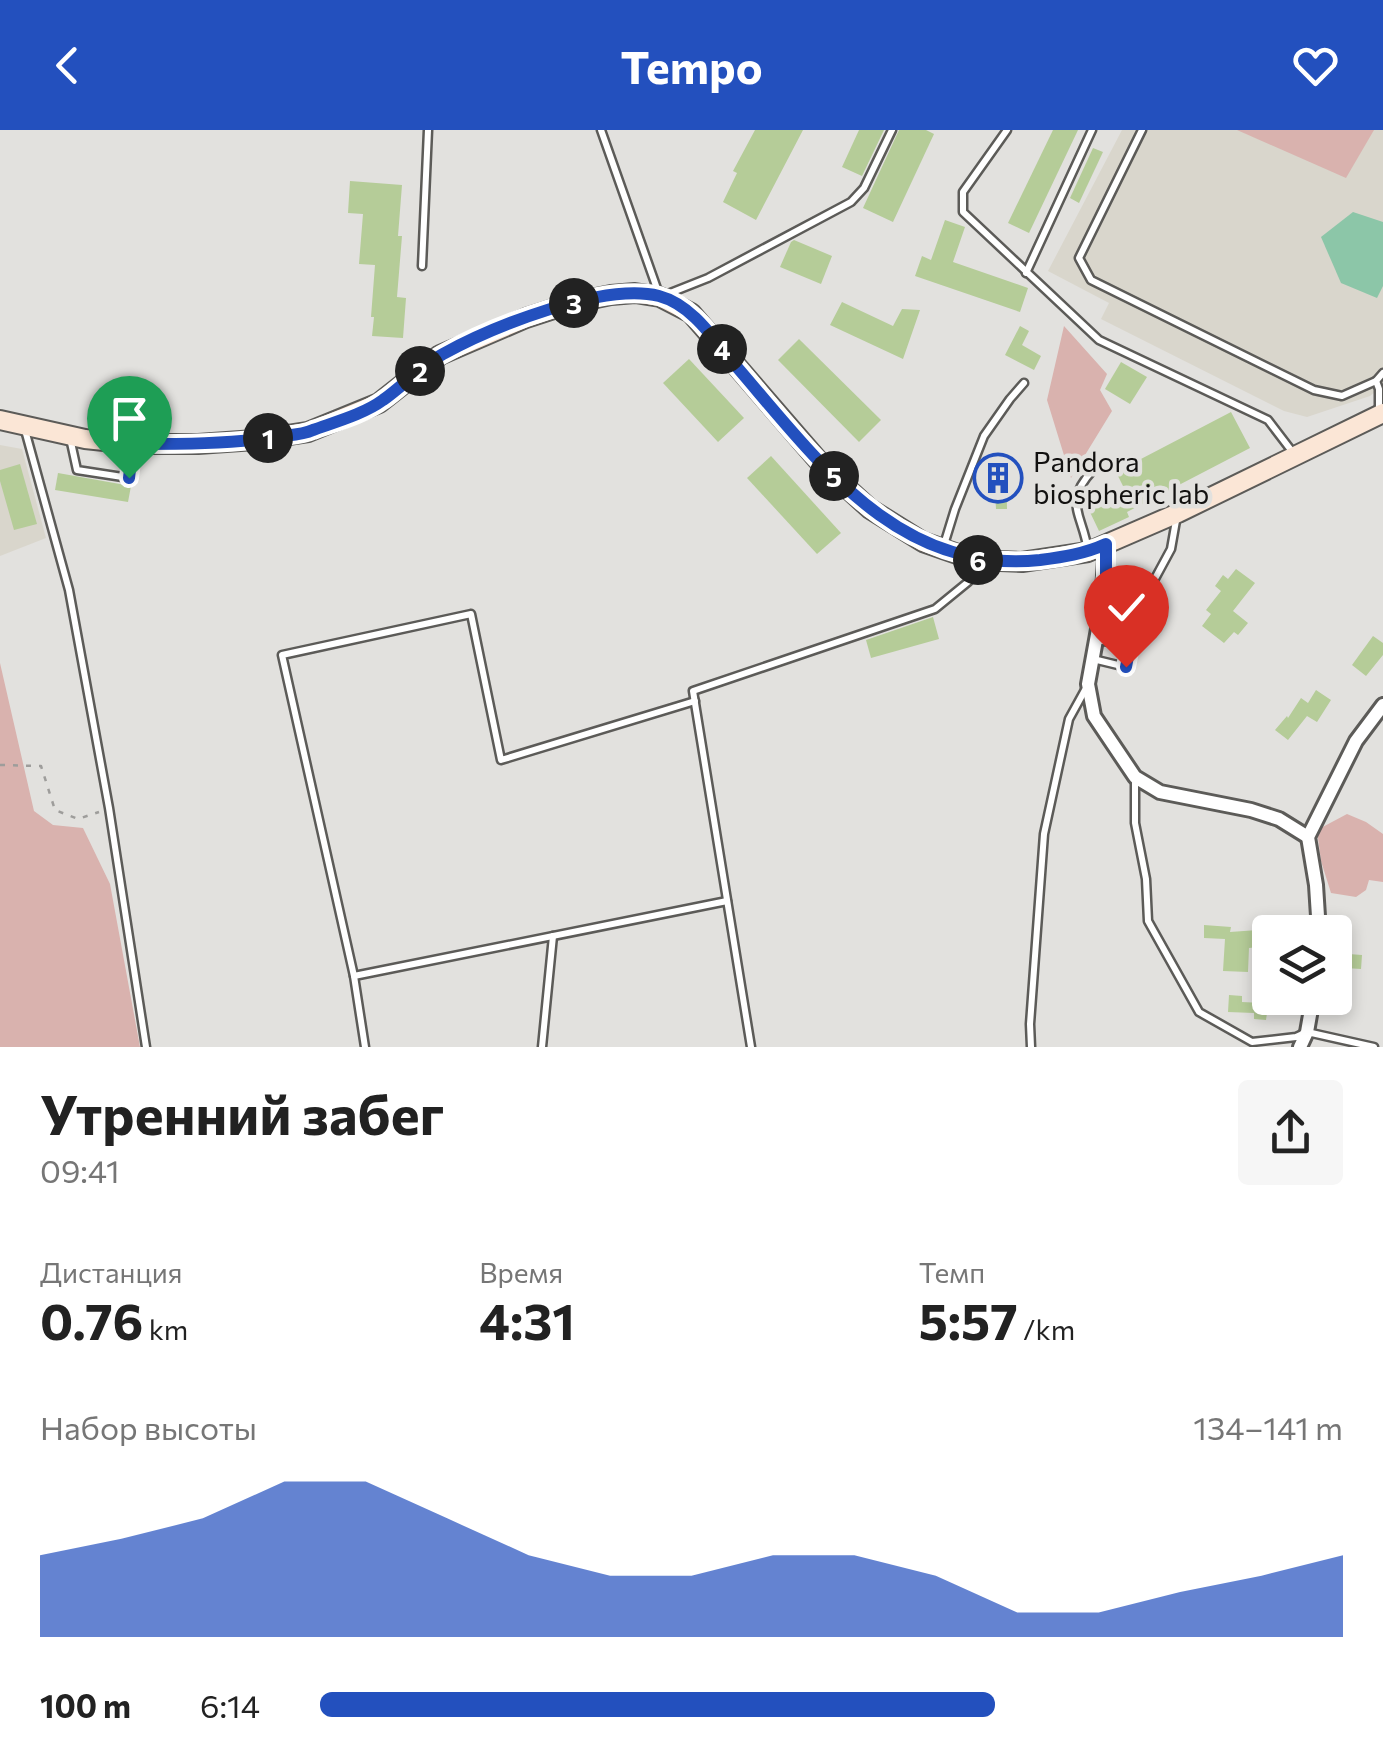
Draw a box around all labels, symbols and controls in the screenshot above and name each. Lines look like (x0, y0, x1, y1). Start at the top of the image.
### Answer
icon: back (40, 38, 95, 93)
text: Tempo (620, 38, 763, 93)
icon: heart (1288, 38, 1343, 93)
pin: 3 (549, 278, 599, 328)
text: 3 (566, 286, 582, 320)
pin: 4 (697, 324, 747, 374)
text: 4 (713, 332, 731, 366)
pin: 2 (395, 346, 445, 396)
text: 2 (412, 354, 428, 388)
pin (87, 376, 172, 479)
icon: arrive (102, 391, 157, 446)
pin: 1 (243, 413, 293, 463)
text: 1 (262, 421, 274, 455)
place label: Pandora biospheric lab (1033, 444, 1209, 510)
pin: 5 (809, 451, 859, 501)
building icon: Pandora biospheric lab (972, 452, 1024, 504)
text: 5 (826, 459, 842, 493)
pin: 6 (953, 535, 1003, 585)
text: 6 (969, 543, 987, 577)
pin (1084, 565, 1169, 668)
icon: check (1099, 580, 1154, 635)
map controls (1252, 915, 1352, 1015)
button: layers (1252, 915, 1352, 1015)
text: Утренний забег (40, 1079, 444, 1146)
button: share (1238, 1080, 1343, 1185)
text: 09:41 (40, 1150, 120, 1190)
text: Дистанция (40, 1255, 183, 1289)
text: Время (479, 1255, 563, 1289)
text: Темп (919, 1255, 985, 1289)
text: 0.76 (40, 1289, 143, 1350)
text: 4:31 (479, 1289, 575, 1350)
text: 5:57 (919, 1289, 1018, 1350)
text: km (143, 1312, 188, 1346)
text: /km (1018, 1312, 1075, 1346)
text: Набор высоты (40, 1407, 257, 1447)
text: 134–141 m (1193, 1407, 1343, 1447)
text: 100 m (40, 1685, 131, 1725)
text: 6:14 (200, 1685, 260, 1725)

